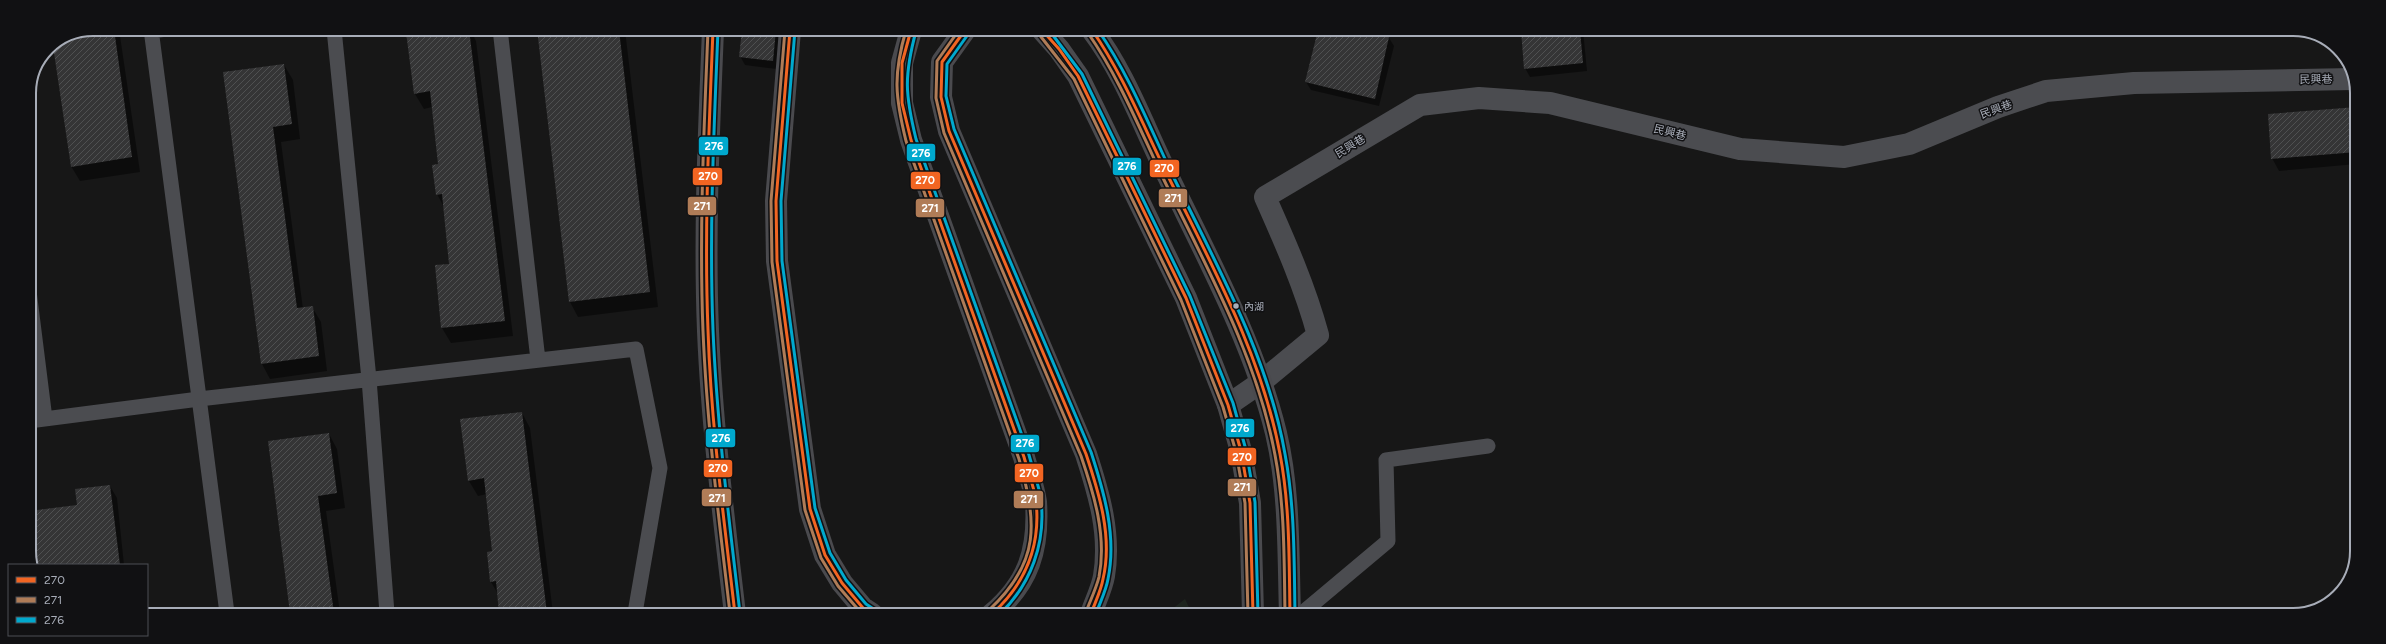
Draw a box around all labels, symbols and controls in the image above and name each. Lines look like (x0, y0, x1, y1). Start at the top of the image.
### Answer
street label: 民興巷 (2299, 73, 2333, 86)
street label: 民興巷 (1978, 98, 2014, 121)
street label: 民興巷 (1652, 122, 1687, 143)
street label: 民興巷 (1333, 132, 1368, 160)
line badge: 276 (698, 136, 729, 156)
text: 276 (705, 140, 724, 153)
line badge: 276 (906, 143, 936, 162)
text: 276 (912, 147, 931, 160)
line badge: 276 (1112, 157, 1142, 176)
line badge: 270 (1149, 159, 1180, 178)
text: 276 (1118, 160, 1137, 173)
text: 270 (1154, 162, 1174, 175)
line badge: 270 (692, 167, 723, 186)
text: 270 (698, 170, 718, 183)
line badge: 270 (910, 171, 941, 190)
text: 270 (915, 174, 935, 187)
line badge: 271 (1158, 188, 1188, 208)
text: 271 (1164, 192, 1182, 205)
line badge: 271 (687, 196, 717, 216)
line badge: 271 (915, 198, 945, 218)
text: 271 (693, 200, 711, 213)
text: 271 (921, 202, 939, 215)
place label: 內湖 (1244, 300, 1264, 313)
marker: 內湖 (1231, 301, 1241, 311)
line badge: 276 (1225, 418, 1255, 438)
text: 276 (1231, 422, 1250, 435)
line badge: 276 (705, 428, 736, 448)
text: 276 (712, 432, 731, 445)
line badge: 276 (1010, 434, 1040, 453)
text: 276 (1016, 437, 1035, 450)
line badge: 270 (1227, 447, 1257, 466)
text: 270 (1232, 451, 1252, 464)
line badge: 270 (703, 459, 733, 478)
text: 270 (708, 462, 728, 475)
line badge: 270 (1014, 463, 1044, 483)
text: 270 (1019, 467, 1039, 480)
line badge: 271 (1227, 478, 1257, 497)
text: 271 (1233, 481, 1251, 494)
line badge: 271 (701, 488, 732, 507)
line badge: 271 (1013, 490, 1044, 509)
text: 271 (708, 492, 726, 505)
text: 271 (1020, 493, 1038, 506)
legend (8, 564, 148, 636)
text: 270 (44, 573, 65, 587)
text: 271 (44, 593, 62, 607)
text: 276 (44, 613, 64, 627)

